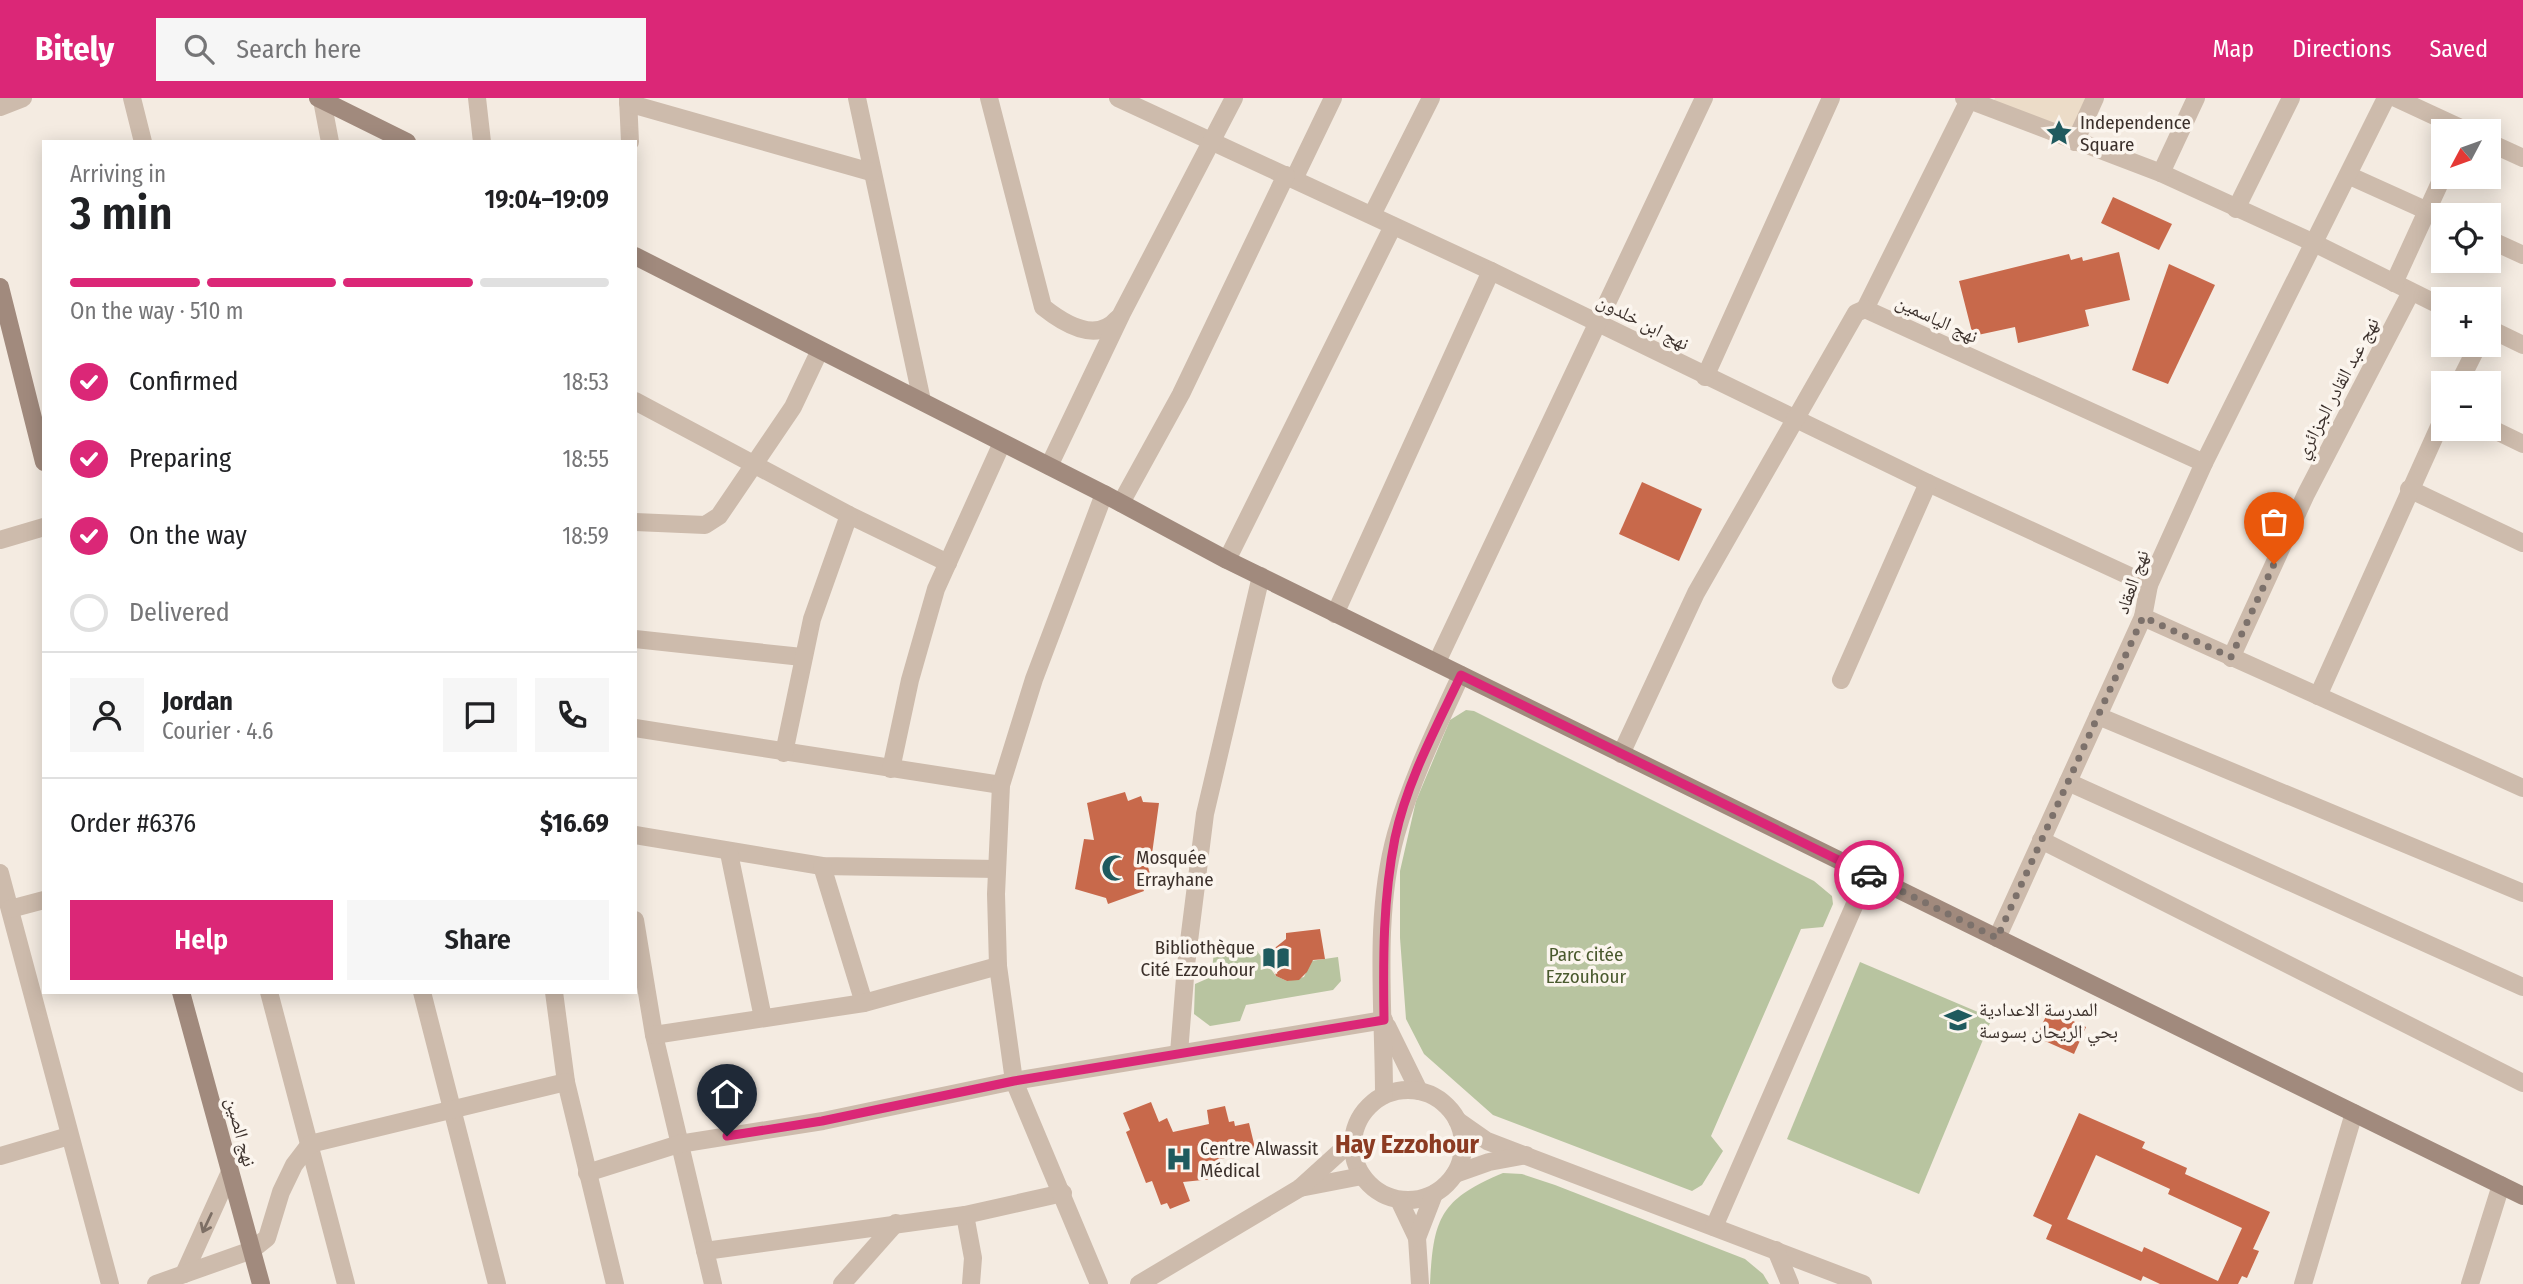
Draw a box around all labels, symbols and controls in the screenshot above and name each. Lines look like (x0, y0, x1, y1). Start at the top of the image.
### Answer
search box (156, 18, 646, 81)
text: Bitely (35, 29, 114, 69)
icon: search (180, 30, 218, 68)
text: Search here (236, 34, 361, 65)
text: Map (2213, 35, 2254, 63)
text: Directions (2292, 35, 2391, 63)
text: Saved (2429, 35, 2488, 63)
place label: Independence Square (2080, 111, 2191, 156)
place icon: Independence Square (2044, 118, 2074, 148)
north arrow (2431, 119, 2501, 189)
map controls (2431, 119, 2501, 441)
text: Arriving in (70, 160, 166, 188)
text: 19:04–19:09 (484, 184, 609, 215)
text: 3 min (70, 186, 173, 241)
button: locate (2431, 203, 2501, 273)
button: + (2431, 287, 2501, 357)
street label: نهج ابن خلدون (1592, 289, 1693, 356)
street label: نهج الياسمين (1892, 290, 1982, 349)
text: On the way · 510 m (70, 297, 244, 325)
street label: نهج عبد القادر الجزائري (2290, 313, 2387, 464)
icon: check (70, 363, 108, 401)
text: Confirmed (129, 366, 239, 397)
text: 18:53 (563, 368, 609, 396)
button: − (2431, 371, 2501, 441)
icon: check (70, 440, 108, 478)
text: Preparing (129, 443, 231, 474)
text: 18:55 (563, 445, 609, 473)
pin (2244, 492, 2304, 564)
icon: bag (2255, 503, 2293, 541)
icon: check (70, 517, 108, 555)
text: On the way (129, 520, 247, 551)
text: 18:59 (562, 522, 609, 550)
street label: نهج العقاد (2110, 547, 2155, 617)
text: Delivered (129, 597, 230, 628)
button: person (70, 678, 144, 752)
button: chat (443, 678, 517, 752)
button: phone (535, 678, 609, 752)
text: Jordan (162, 686, 233, 717)
text: Courier · 4.6 (162, 717, 273, 745)
text: Order #6376 (70, 808, 196, 839)
text: $16.69 (540, 808, 609, 839)
courier (1834, 840, 1904, 910)
place label: Mosquée Errayhane (1136, 846, 1214, 891)
mosque icon: Mosquée Errayhane (1100, 853, 1130, 883)
icon: car (1850, 856, 1888, 894)
button: Help (70, 900, 333, 980)
button: Share (347, 900, 609, 980)
place label: Bibliothèque Cité Ezzouhour (1140, 936, 1255, 981)
library icon: Bibliothèque Cité Ezzouhour (1261, 943, 1291, 973)
park label: Parc citée Ezzouhour (1546, 943, 1627, 988)
place label: المدرسة الاعدادية بحي الريحان بسوسة (1979, 998, 2118, 1046)
school or university icon: المدرسة الاعدادية بحي الريحان بسوسة (1943, 1005, 1973, 1035)
pin (697, 1064, 757, 1136)
icon: home (708, 1075, 746, 1113)
street label: نهج الصين (220, 1095, 261, 1169)
district label: Hay Ezzohour (1335, 1129, 1480, 1160)
place label: Centre Alwassit Médical (1200, 1137, 1319, 1182)
hospital icon: Centre Alwassit Médical (1164, 1144, 1194, 1174)
one-way arrow (200, 1211, 213, 1233)

